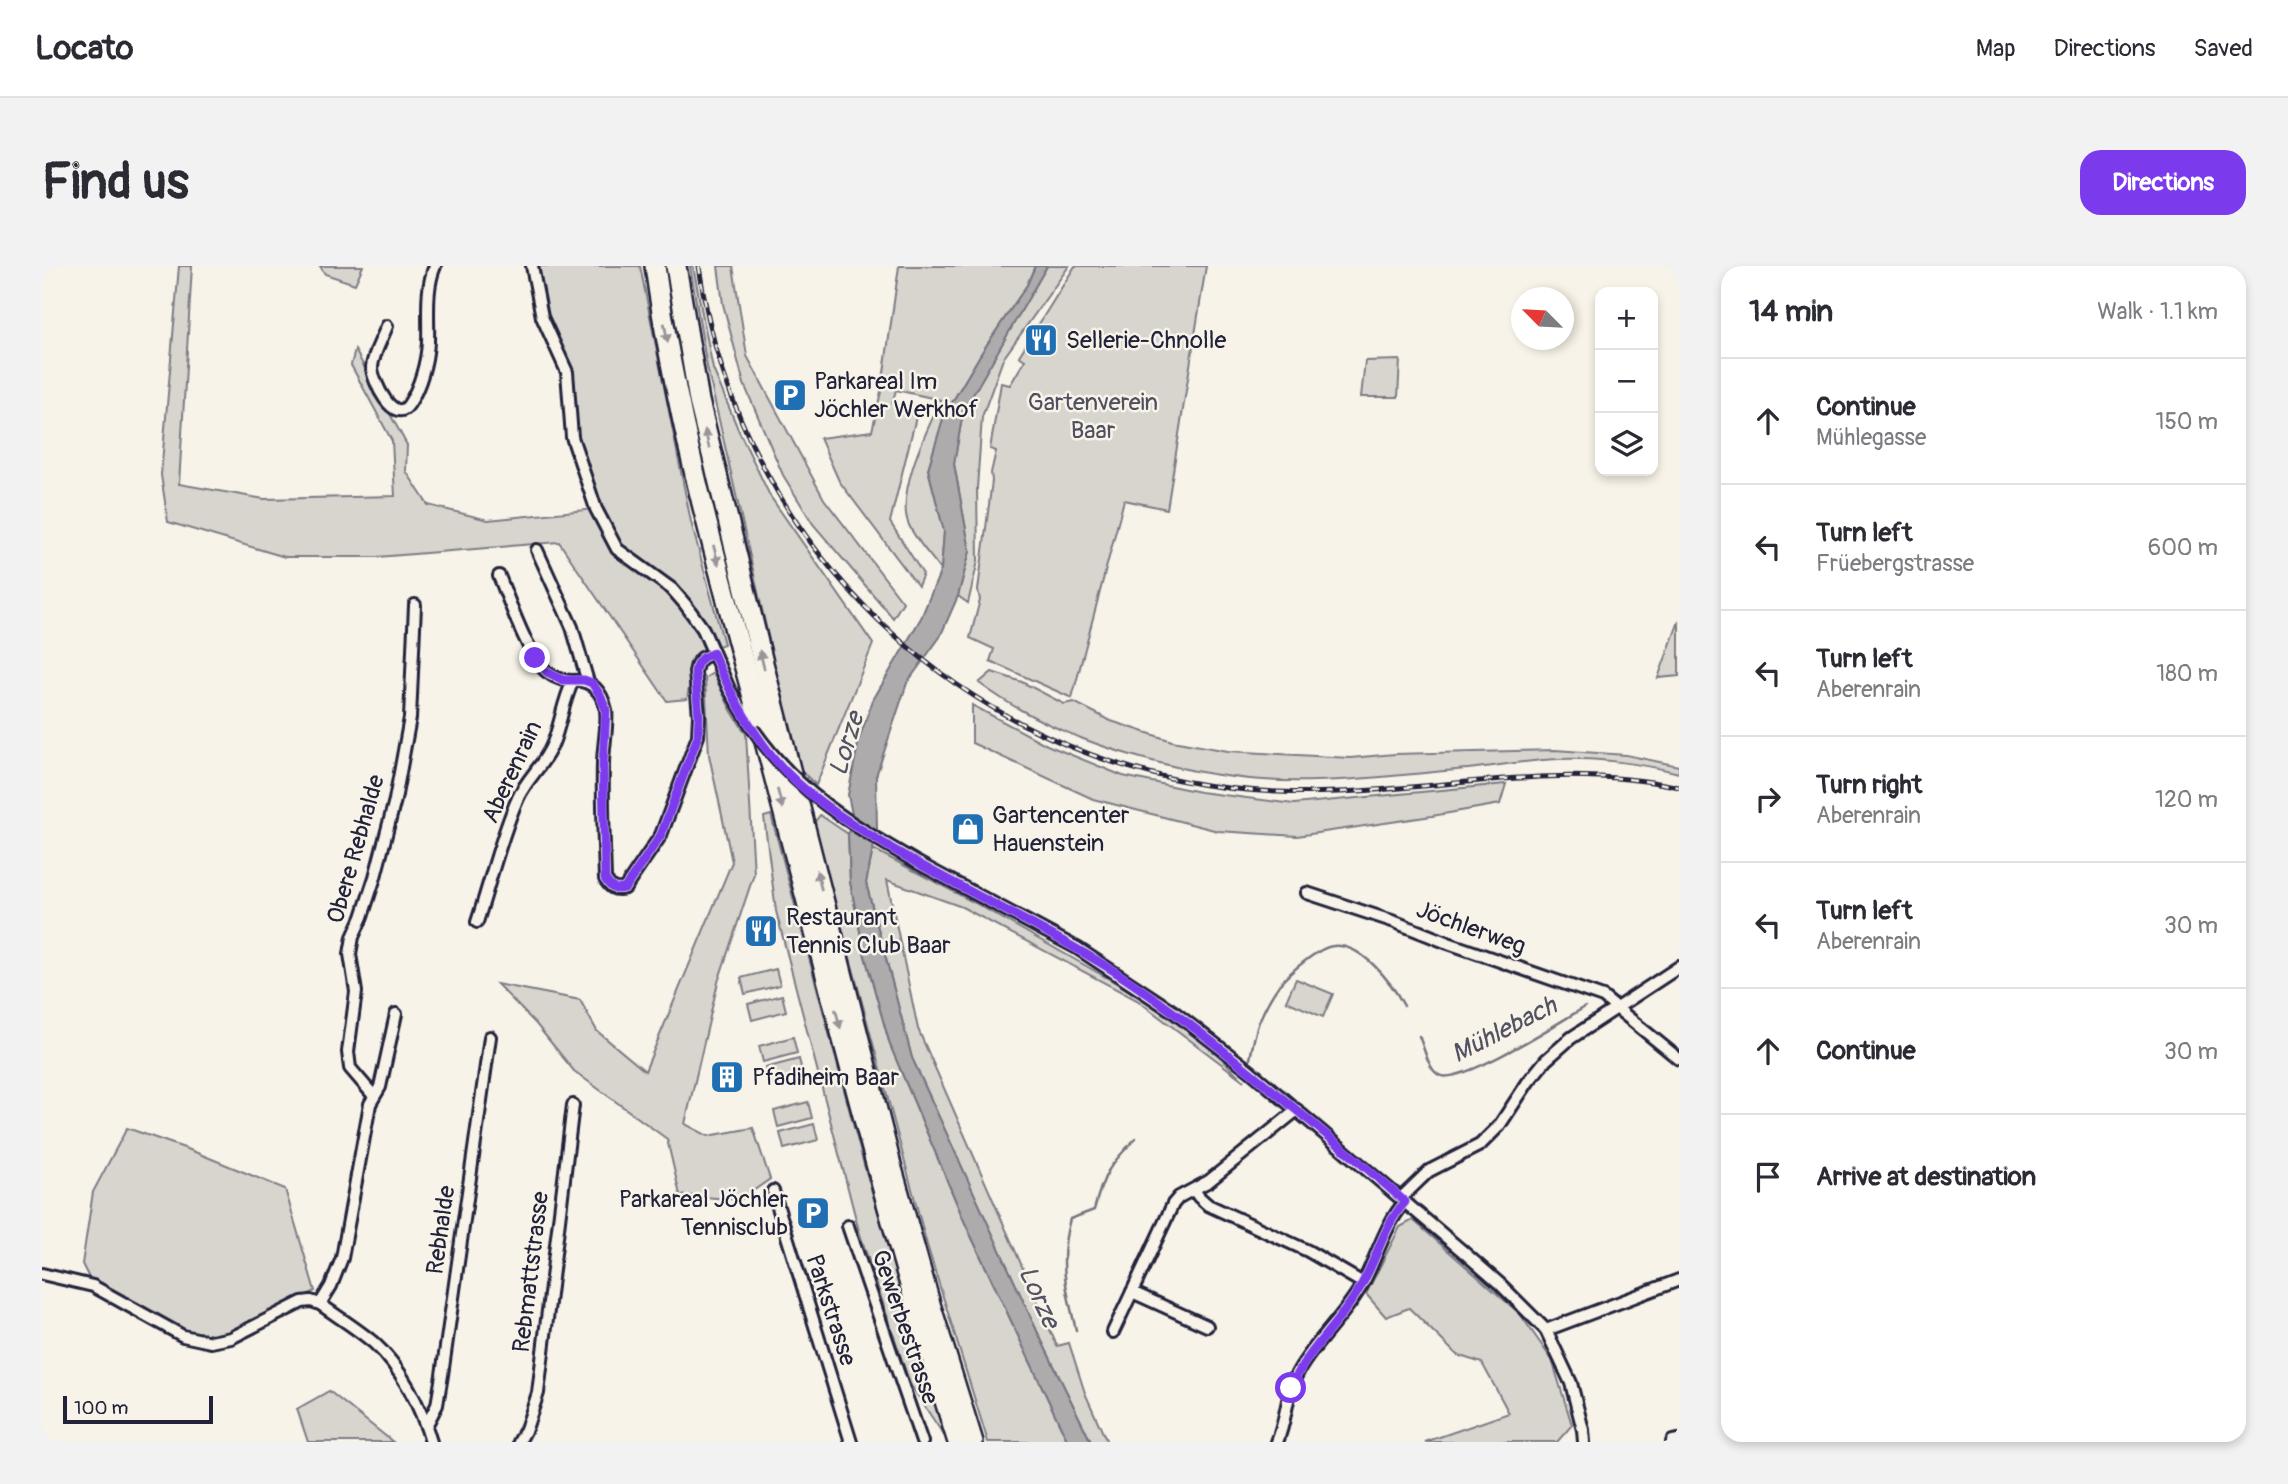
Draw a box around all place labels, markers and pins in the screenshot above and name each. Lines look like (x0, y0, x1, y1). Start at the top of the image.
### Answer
restaurant icon: Sellerie-Chnolle (1022, 321, 1060, 359)
place label: Sellerie-Chnolle (1066, 326, 1226, 355)
place label: Parkareal Im Jöchler Werkhof (814, 367, 978, 424)
parking icon: Parkareal Im Jöchler Werkhof (771, 376, 809, 414)
place label: Gartencenter Hauenstein (992, 801, 1130, 858)
shop icon: Gartencenter Hauenstein (949, 810, 987, 848)
place label: Restaurant Tennis Club Baar (786, 903, 951, 960)
restaurant icon: Restaurant Tennis Club Baar (742, 912, 780, 950)
building icon: Pfadiheim Baar (708, 1058, 746, 1096)
place label: Pfadiheim Baar (752, 1063, 899, 1092)
place label: Parkareal Jöchler Tennisclub (619, 1185, 788, 1242)
parking icon: Parkareal Jöchler Tennisclub (794, 1194, 832, 1232)

